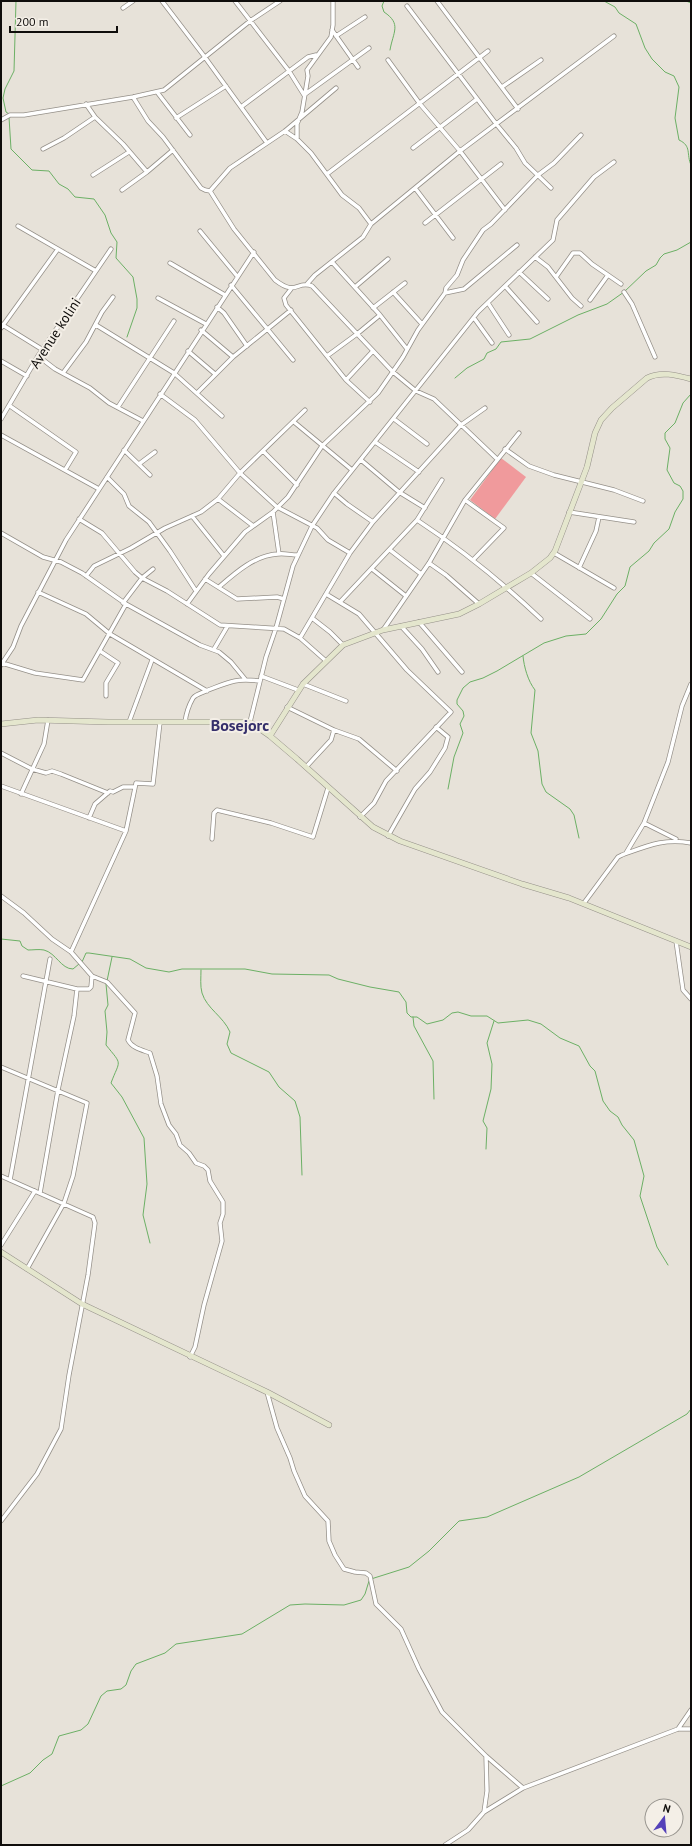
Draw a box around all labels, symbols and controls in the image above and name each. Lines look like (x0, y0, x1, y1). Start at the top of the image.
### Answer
scale bar (10, 8, 117, 34)
text: 200 m (16, 14, 49, 29)
street label: Avenue kolini (25, 294, 85, 372)
district label: Bosejorc (211, 715, 269, 735)
north arrow (644, 1798, 684, 1838)
text: N (661, 1801, 672, 1816)

